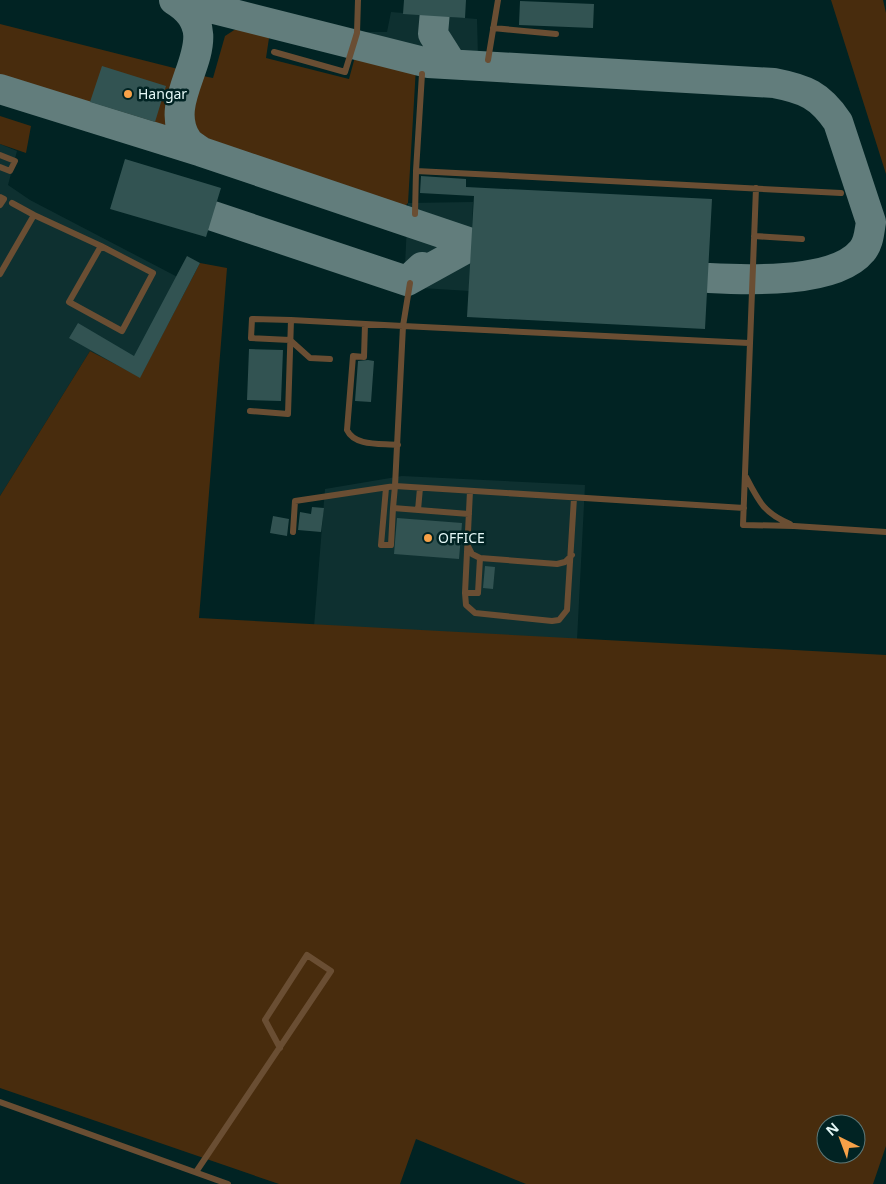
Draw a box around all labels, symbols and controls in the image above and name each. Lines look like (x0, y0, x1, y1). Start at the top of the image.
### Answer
place label: Hangar (138, 84, 187, 103)
marker: Hangar (122, 88, 134, 100)
place label: OFFICE (438, 528, 485, 547)
marker: OFFICE (422, 532, 434, 544)
north arrow (816, 1114, 866, 1164)
text: N (821, 1118, 843, 1140)

